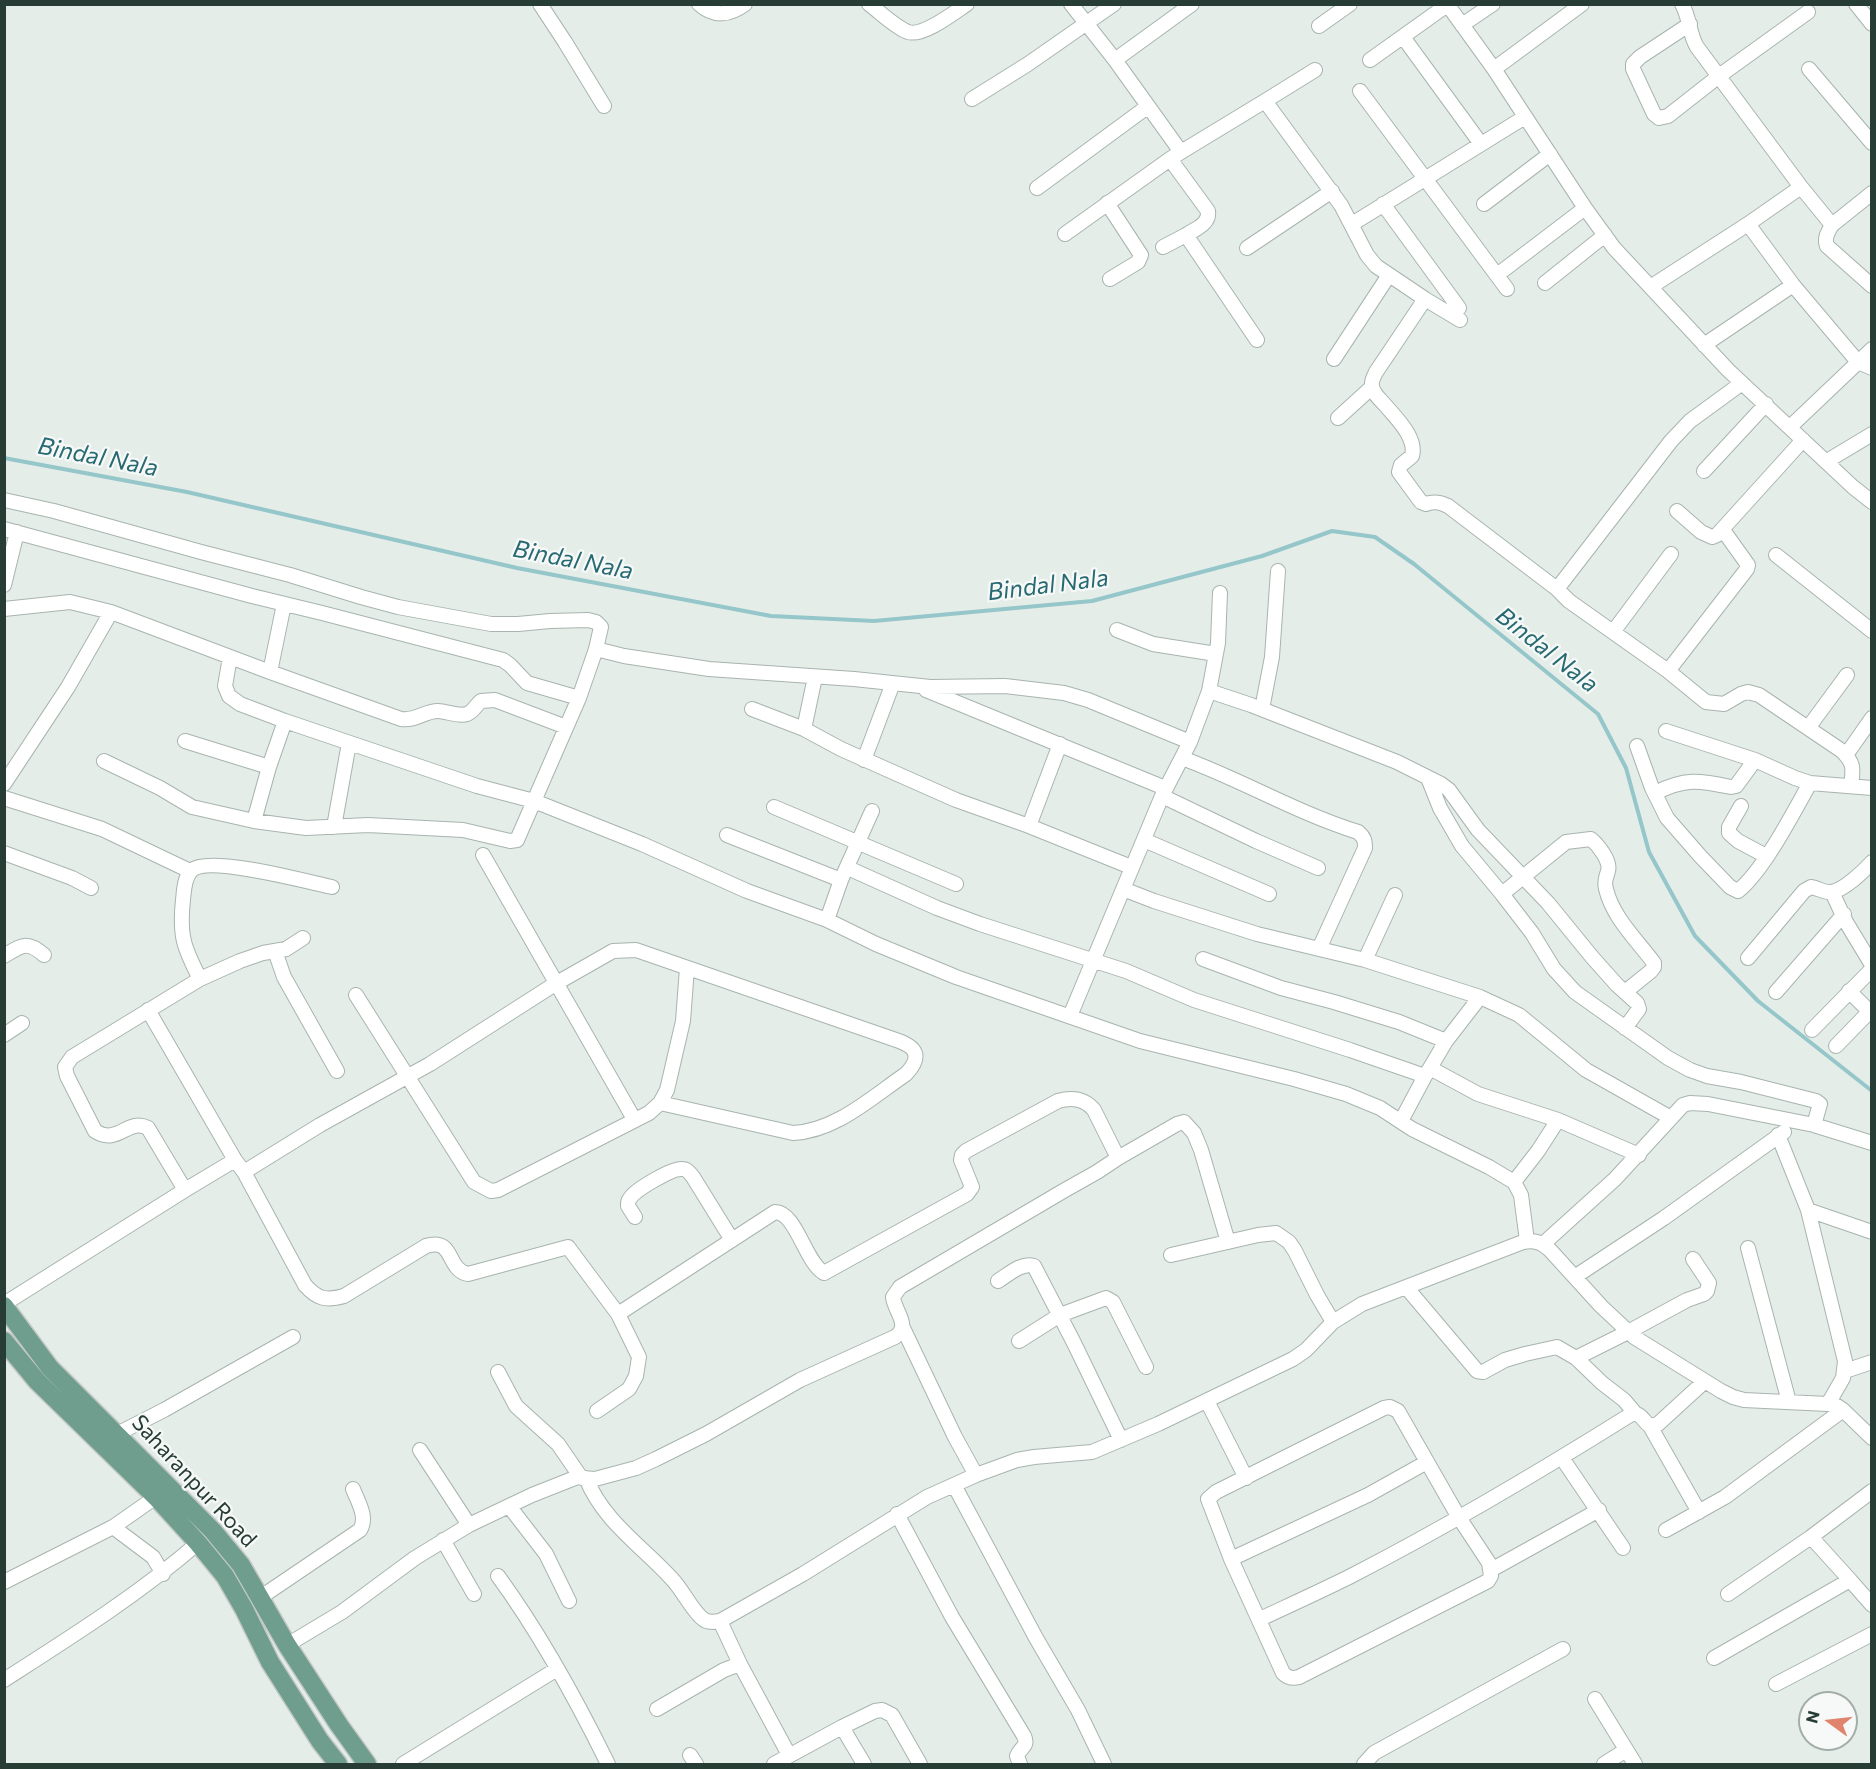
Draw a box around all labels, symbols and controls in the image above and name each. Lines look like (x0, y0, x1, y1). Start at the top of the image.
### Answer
water label: Bindal Nala (35, 431, 161, 483)
water label: Bindal Nala (510, 534, 636, 586)
water label: Bindal Nala (986, 563, 1110, 607)
water label: Bindal Nala (1490, 601, 1604, 699)
street label: Saharanpur Road (126, 1410, 262, 1552)
north arrow (1798, 1691, 1858, 1751)
text: N (1801, 1708, 1823, 1725)

